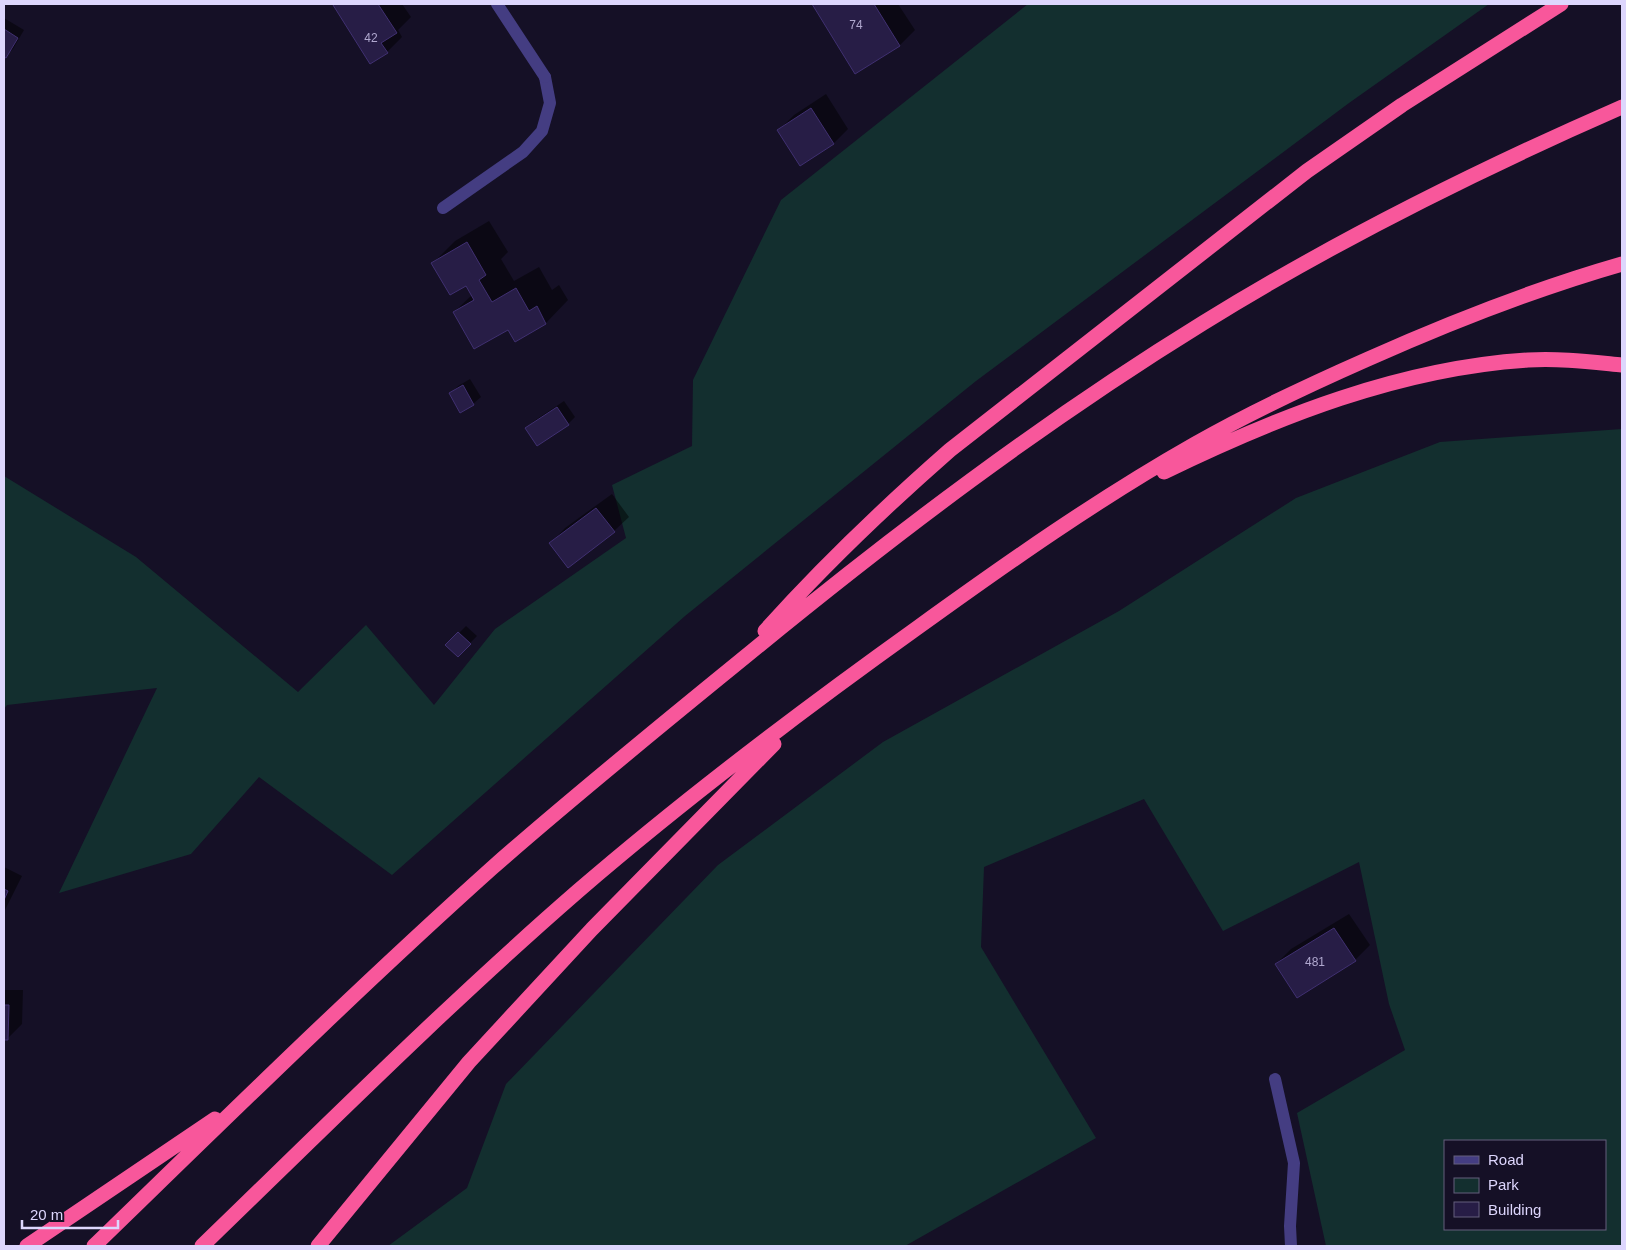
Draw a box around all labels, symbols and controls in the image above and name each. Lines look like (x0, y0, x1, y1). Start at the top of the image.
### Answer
house number: 74 (849, 18, 863, 32)
house number: 42 (364, 31, 378, 45)
house number: 481 (1305, 955, 1325, 969)
legend (1444, 1140, 1606, 1230)
text: Road (1488, 1151, 1524, 1168)
text: Park (1488, 1176, 1519, 1193)
scale bar (22, 1198, 119, 1230)
text: Building (1488, 1201, 1541, 1218)
text: 20 m (30, 1206, 63, 1223)

